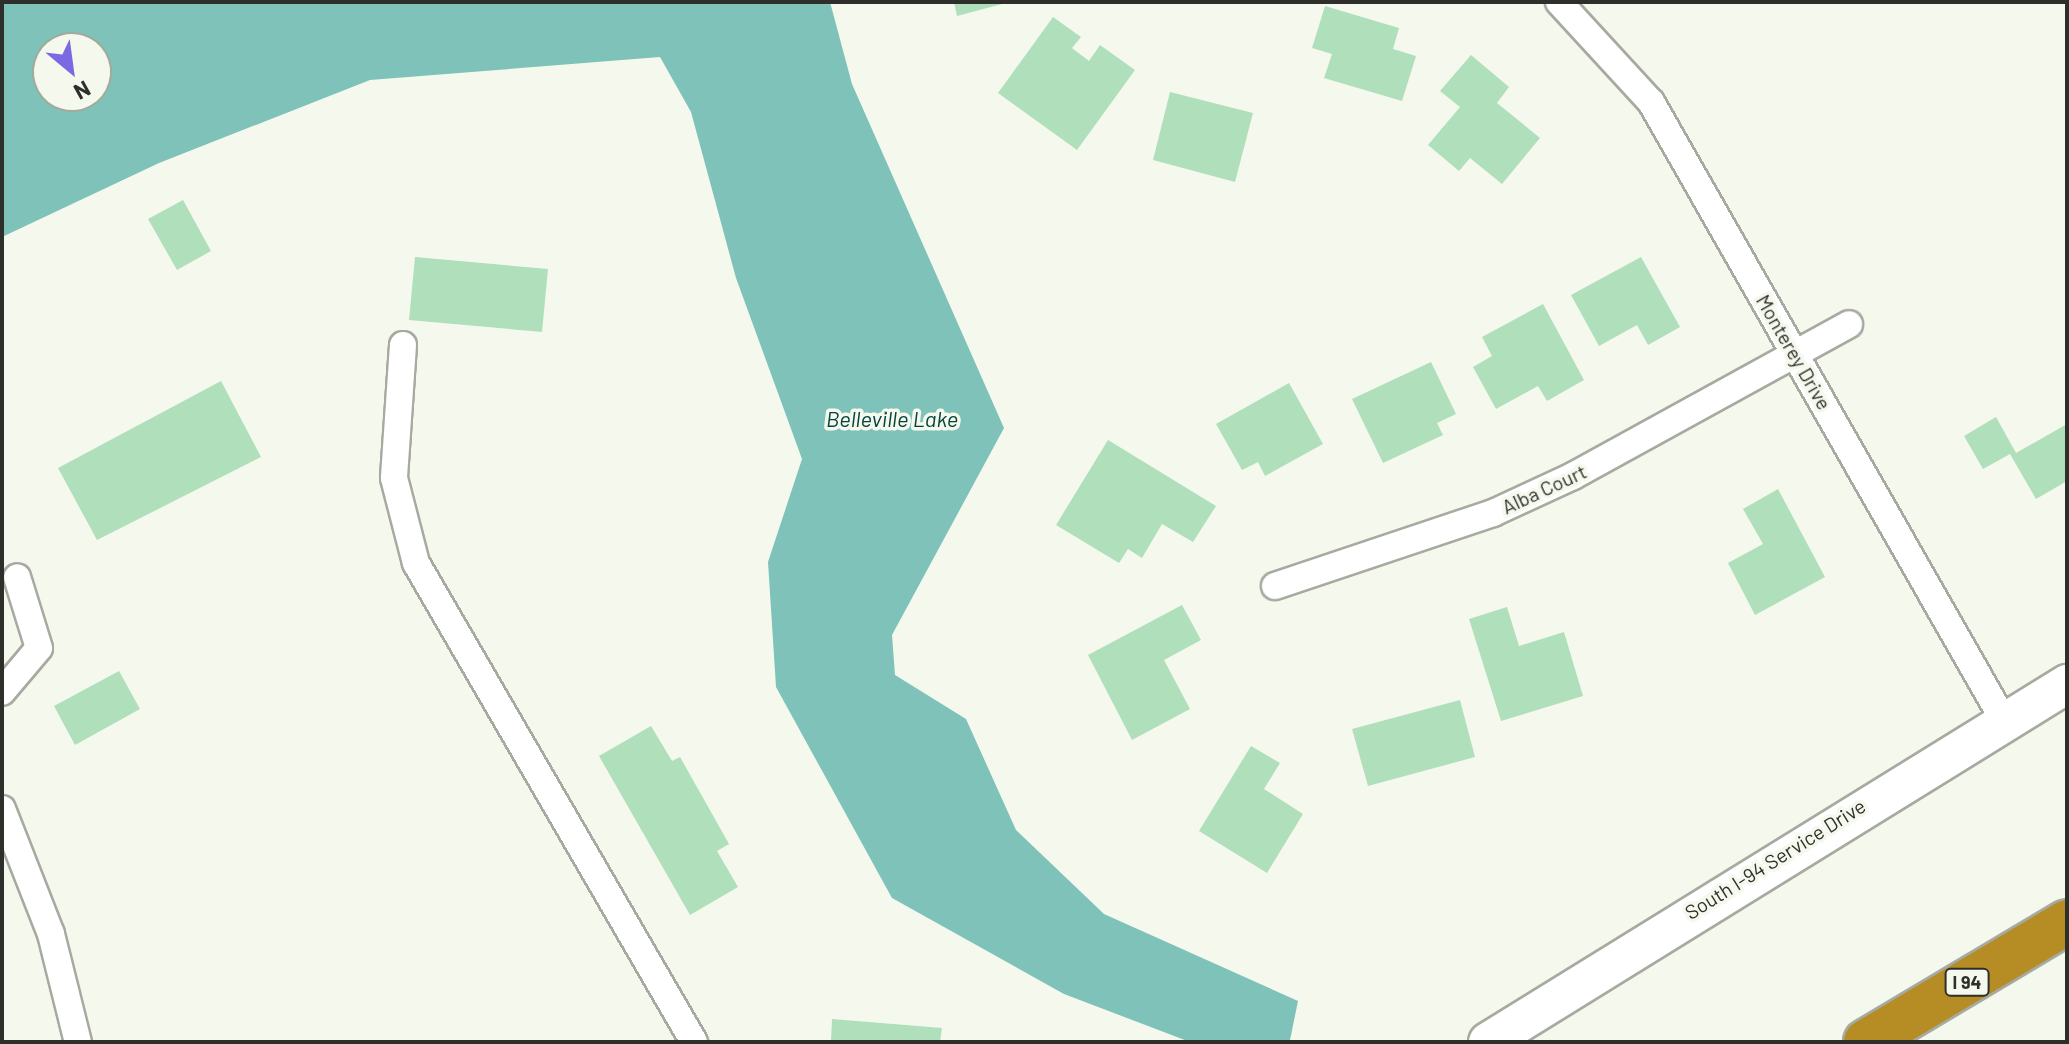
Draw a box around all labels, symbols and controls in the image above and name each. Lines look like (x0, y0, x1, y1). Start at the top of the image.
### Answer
north arrow (32, 32, 112, 112)
text: N (70, 76, 95, 106)
street label: Monterey Drive (1751, 290, 1837, 414)
water label: Belleville Lake (826, 406, 958, 432)
street label: Alba Court (1498, 459, 1590, 519)
street label: South I-94 Service Drive (1680, 794, 1870, 924)
road number: I 94 (1943, 968, 1991, 996)

